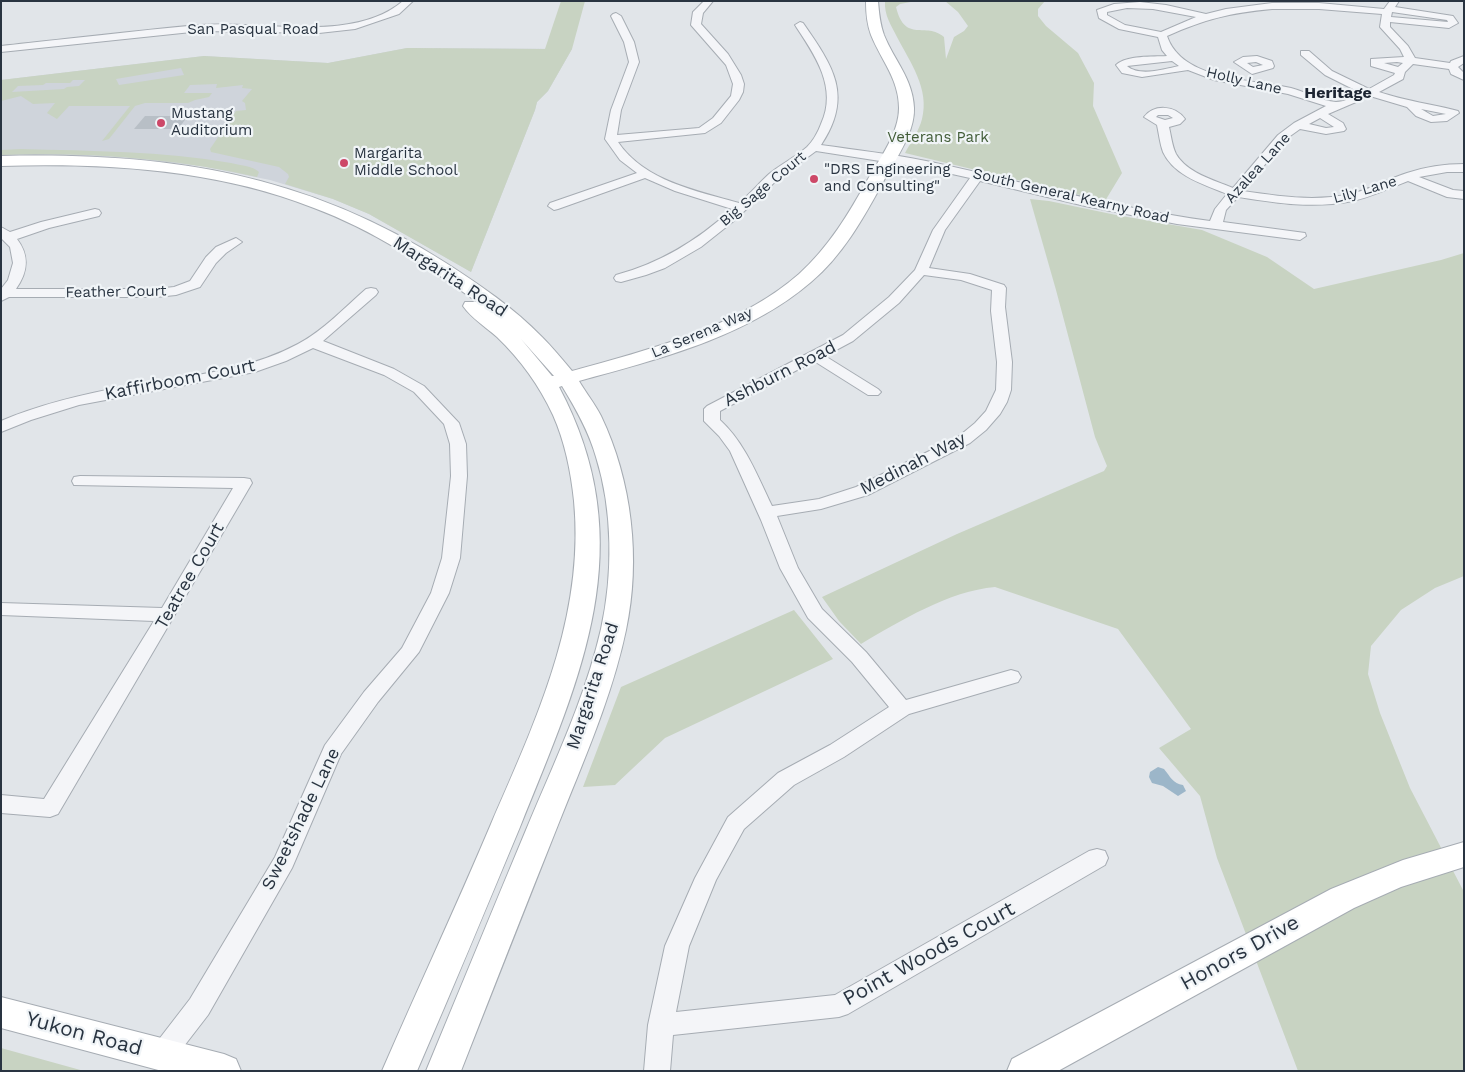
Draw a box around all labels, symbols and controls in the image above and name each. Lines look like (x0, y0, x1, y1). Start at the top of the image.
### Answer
street label: San Pasqual Road (187, 21, 319, 39)
street label: Holly Lane (1204, 64, 1284, 98)
district label: Heritage (1304, 83, 1372, 103)
place label: Mustang Auditorium (171, 105, 252, 140)
marker: Mustang Auditorium (155, 117, 167, 129)
park label: Veterans Park (887, 129, 989, 147)
street label: Azalea Lane (1222, 129, 1294, 207)
place label: Margarita Middle School (354, 145, 458, 180)
street label: Big Sage Court (716, 148, 810, 230)
marker: Margarita Middle School (338, 157, 350, 169)
place label: "DRS Engineering and Consulting" (824, 161, 950, 196)
street label: South General Kearny Road (971, 165, 1171, 227)
street label: Lily Lane (1331, 172, 1399, 208)
marker: "DRS Engineering and Consulting" (808, 173, 820, 185)
street label: Margarita Road (389, 232, 511, 322)
street label: Feather Court (65, 282, 167, 302)
street label: La Serena Way (649, 304, 755, 362)
street label: Ashburn Road (720, 336, 840, 412)
street label: Kaffirboom Court (103, 355, 257, 405)
street label: Medinah Way (856, 428, 970, 500)
street label: Teatree Court (151, 519, 229, 633)
street label: Margarita Road (562, 620, 624, 752)
street label: Sweetshade Lane (257, 744, 345, 894)
street label: Point Woods Court (839, 896, 1019, 1012)
street label: Honors Drive (1176, 910, 1304, 996)
street label: Yukon Road (23, 1006, 145, 1062)

